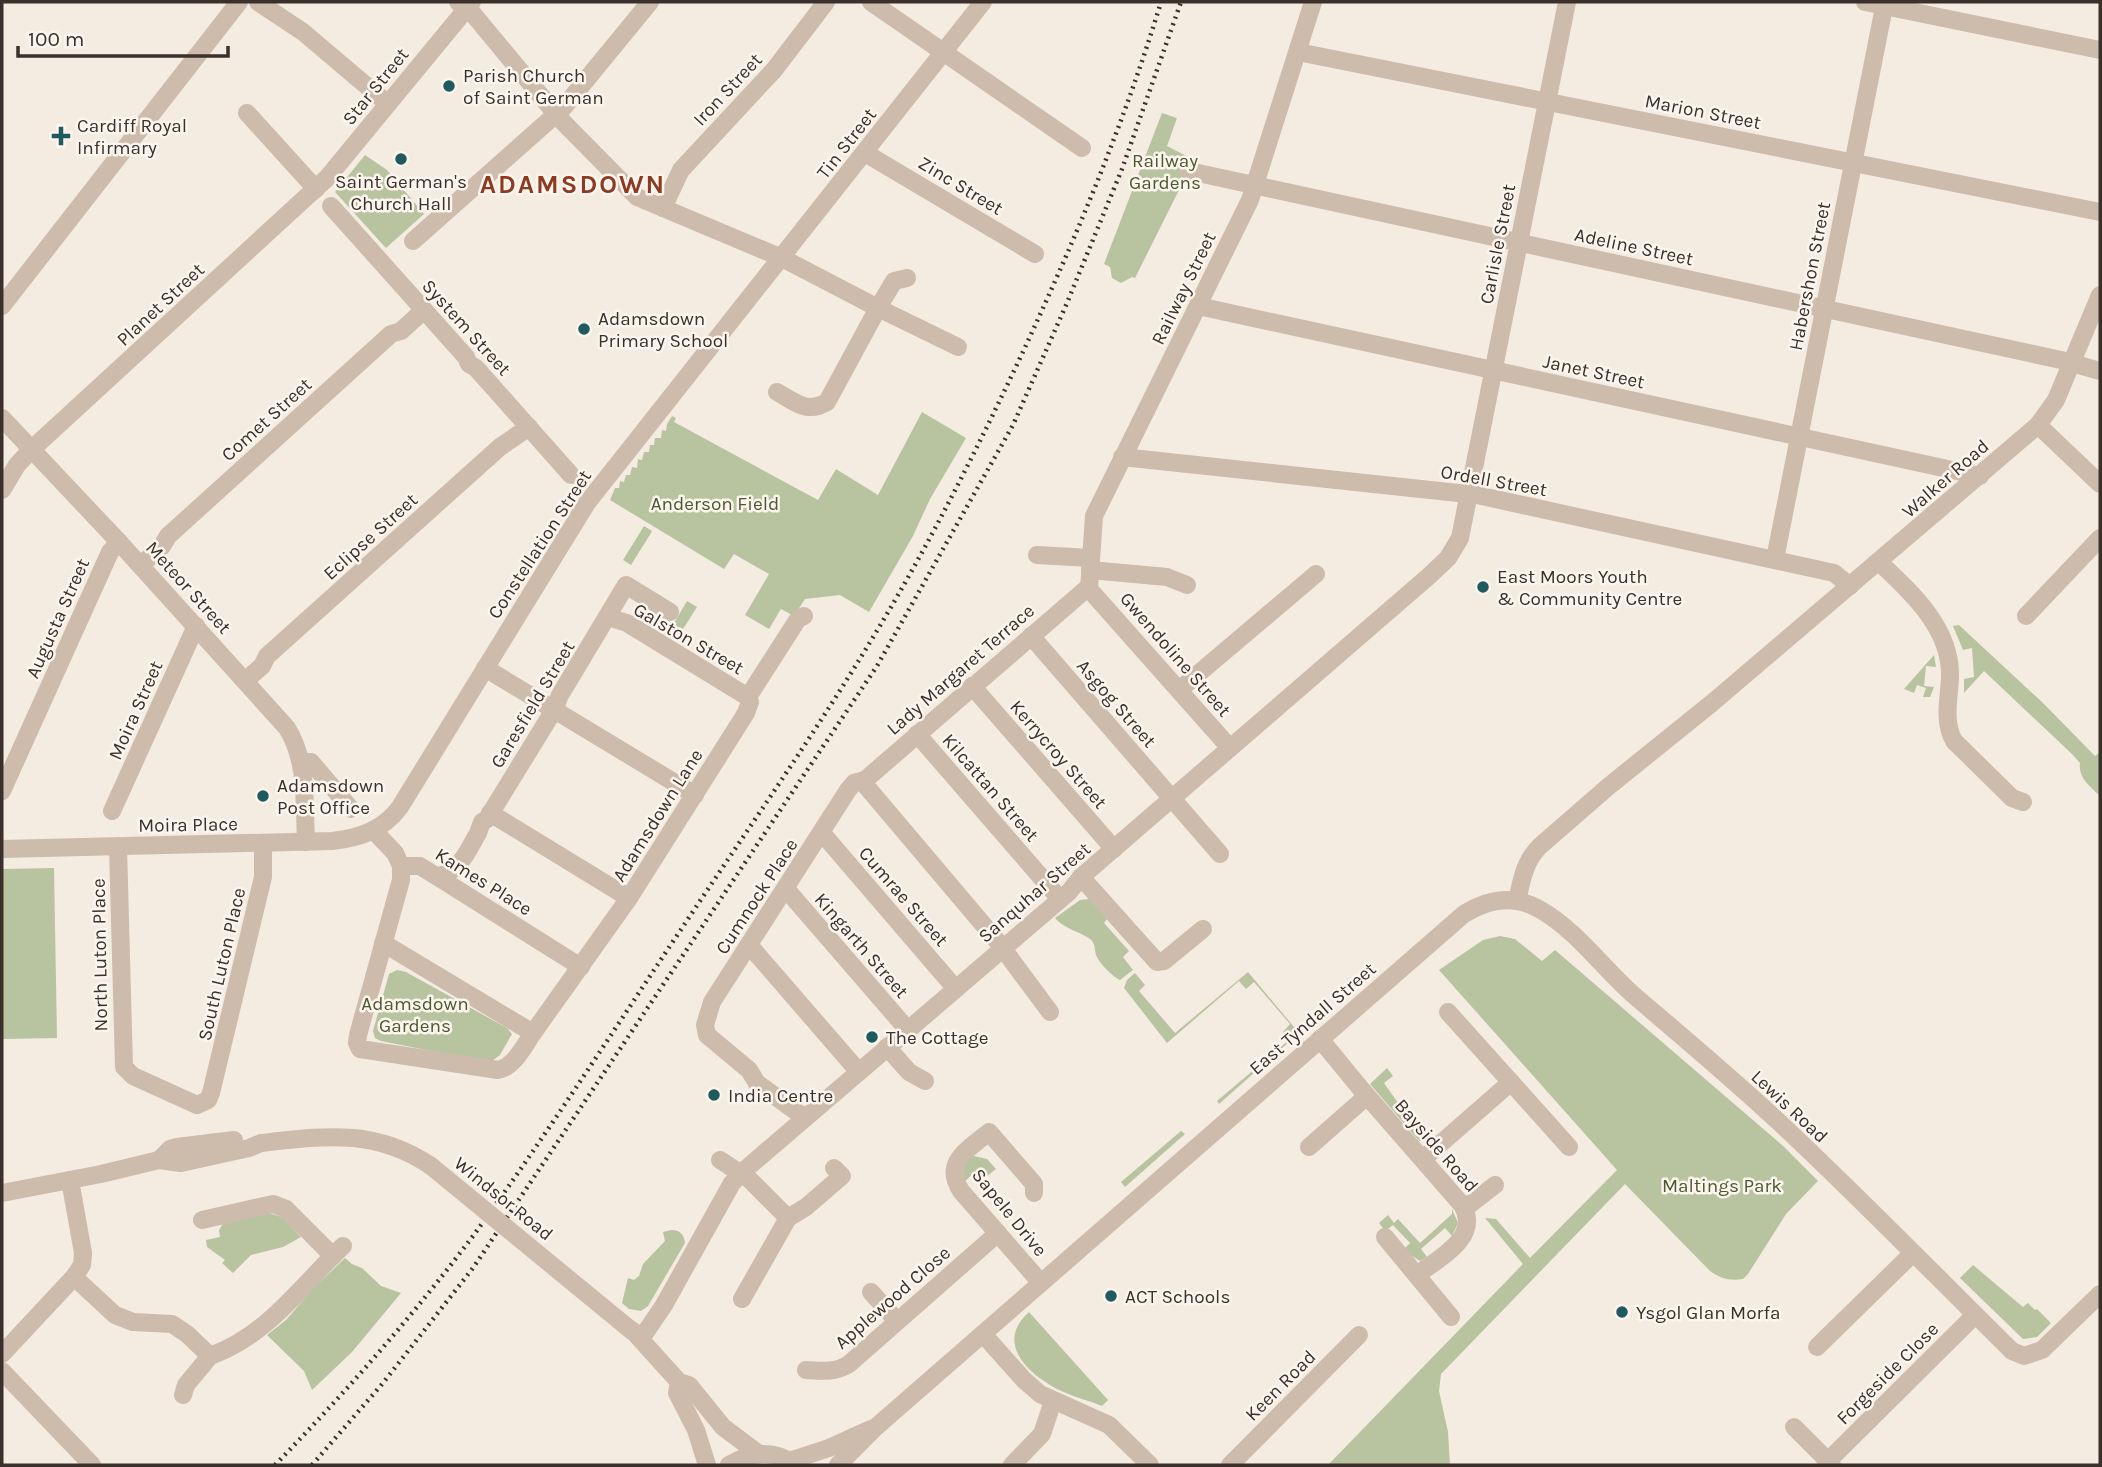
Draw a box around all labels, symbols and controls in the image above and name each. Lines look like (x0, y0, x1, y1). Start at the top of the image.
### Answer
scale bar (18, 14, 228, 58)
text: 100 m (28, 27, 85, 51)
street label: Star Street (338, 44, 413, 130)
street label: Iron Street (689, 49, 767, 130)
place label: Parish Church of Saint German (463, 65, 604, 109)
marker: Parish Church of Saint German (441, 78, 457, 94)
street label: Marion Street (1643, 90, 1763, 134)
street label: Tin Street (812, 104, 881, 183)
place label: Cardiff Royal Infirmary (77, 115, 187, 159)
marker: Cardiff Royal Infirmary (51, 126, 71, 146)
park label: Railway Gardens (1129, 150, 1201, 194)
marker: Saint German's Church Hall (393, 151, 409, 167)
street label: Zinc Street (914, 152, 1007, 220)
district label: ADAMSDOWN (480, 169, 666, 200)
place label: Saint German's Church Hall (335, 171, 467, 215)
street label: Carlisle Street (1476, 182, 1520, 306)
street label: Habershon Street (1785, 200, 1835, 352)
street label: Adeline Street (1572, 224, 1695, 270)
street label: Railway Street (1147, 228, 1221, 348)
street label: Planet Street (112, 259, 209, 351)
street label: System Street (417, 275, 515, 380)
place label: Adamsdown Primary School (598, 308, 728, 352)
marker: Adamsdown Primary School (576, 321, 592, 337)
street label: Janet Street (1541, 350, 1647, 393)
street label: Comet Street (217, 374, 316, 466)
street label: Walker Road (1898, 435, 1994, 522)
street label: Ordell Street (1439, 461, 1549, 501)
street label: Constellation Street (484, 466, 596, 623)
street label: Eclipse Street (319, 489, 422, 585)
park label: Anderson Field (651, 493, 779, 515)
street label: Meteor Street (141, 537, 235, 638)
street label: Augusta Street (22, 555, 94, 682)
place label: East Moors Youth & Community Centre (1497, 566, 1682, 610)
marker: East Moors Youth & Community Centre (1475, 579, 1491, 595)
street label: Gwendoline Street (1115, 588, 1235, 721)
street label: Galston Street (629, 598, 748, 679)
street label: Lady Margaret Terrace (882, 600, 1039, 740)
street label: Garesfield Street (486, 637, 579, 772)
street label: Asgog Street (1072, 655, 1160, 752)
street label: Moira Street (104, 657, 168, 763)
street label: Kerrycroy Street (1005, 696, 1111, 813)
street label: Kilcattan Street (937, 729, 1043, 846)
street label: Adamsdown Lane (608, 745, 708, 886)
place label: Adamsdown Post Office (277, 775, 384, 819)
marker: Adamsdown Post Office (255, 788, 271, 804)
street label: Moira Place (138, 813, 238, 837)
street label: Cumnock Place (711, 835, 802, 959)
street label: Sanquhar Street (974, 838, 1095, 947)
street label: Cumrae Street (854, 842, 952, 951)
street label: Kames Place (431, 843, 536, 920)
street label: North Luton Place (88, 878, 112, 1032)
street label: South Luton Place (194, 886, 250, 1043)
street label: Kingarth Street (810, 889, 913, 1003)
street label: East Tyndall Street (1245, 958, 1380, 1080)
park label: Adamsdown Gardens (361, 993, 469, 1037)
place label: The Cottage (886, 1027, 989, 1049)
marker: The Cottage (864, 1029, 880, 1045)
street label: Lewis Road (1747, 1066, 1832, 1148)
place label: India Centre (728, 1085, 833, 1107)
marker: India Centre (706, 1087, 722, 1103)
street label: Bayside Road (1390, 1095, 1483, 1197)
street label: Windsor Road (449, 1152, 557, 1245)
street label: Sapele Drive (967, 1164, 1051, 1261)
park label: Maltings Park (1662, 1175, 1782, 1197)
street label: Applewood Close (830, 1242, 955, 1354)
place label: ACT Schools (1125, 1286, 1230, 1308)
marker: ACT Schools (1103, 1288, 1119, 1304)
place label: Ysgol Glan Morfa (1636, 1302, 1780, 1324)
marker: Ysgol Glan Morfa (1614, 1304, 1630, 1320)
street label: Forgeside Close (1832, 1318, 1943, 1429)
street label: Keen Road (1241, 1346, 1321, 1426)

